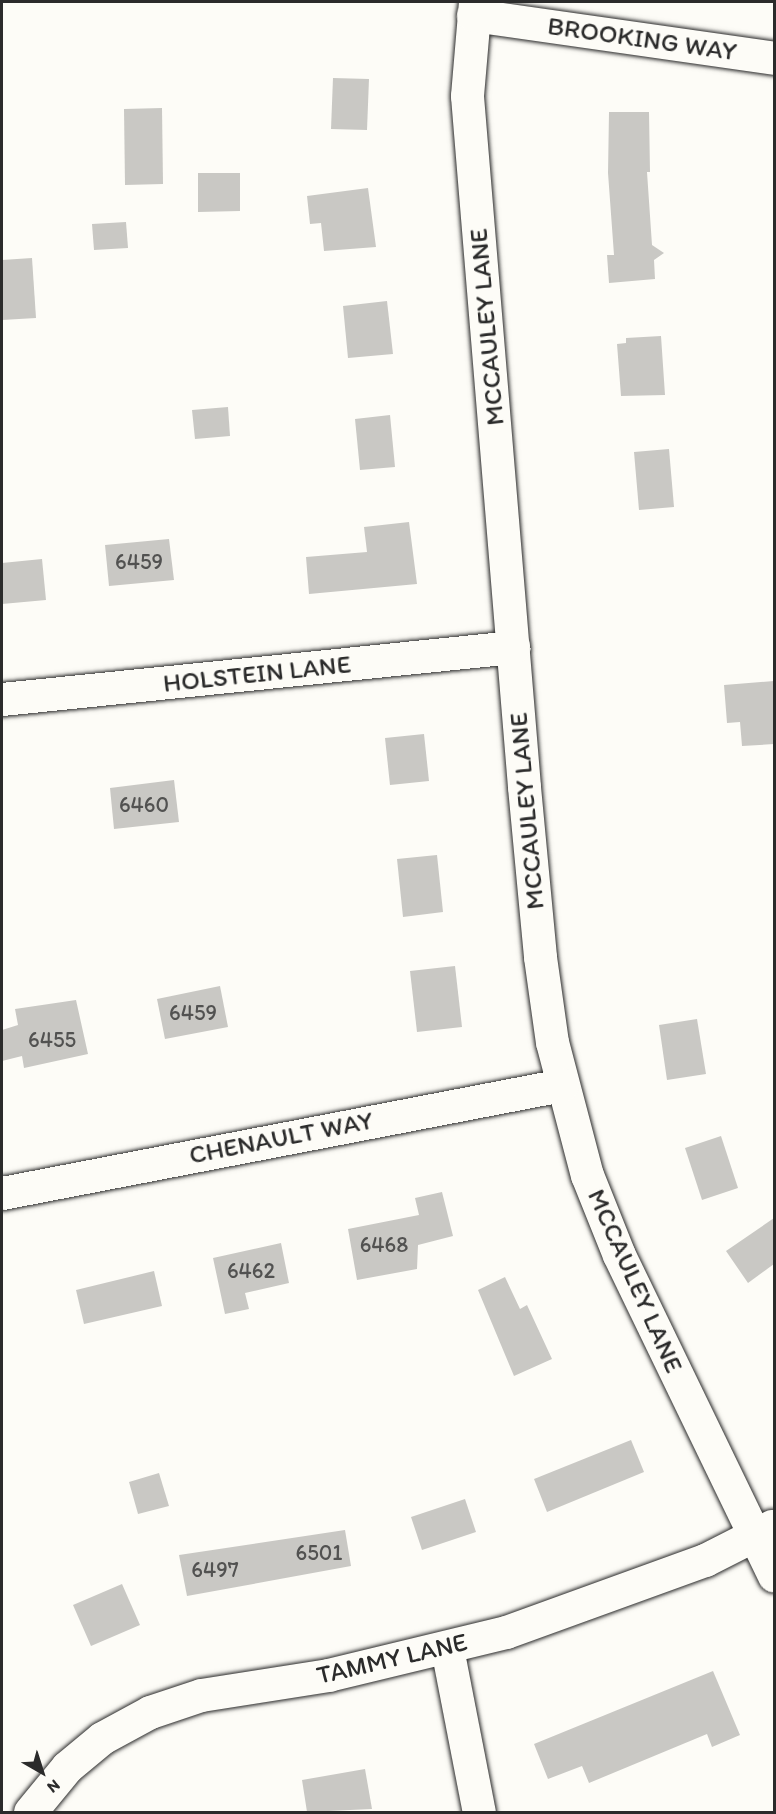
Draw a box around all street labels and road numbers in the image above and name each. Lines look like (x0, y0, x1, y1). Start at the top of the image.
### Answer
street label: BROOKING WAY (545, 10, 739, 68)
street label: MCCAULEY LANE (463, 227, 511, 427)
street label: HOLSTEIN LANE (162, 649, 352, 699)
street label: MCCAULEY LANE (503, 711, 551, 911)
street label: CHENAULT WAY (186, 1105, 376, 1171)
street label: MCCAULEY LANE (581, 1184, 689, 1378)
street label: TAMMY LANE (314, 1627, 470, 1691)

